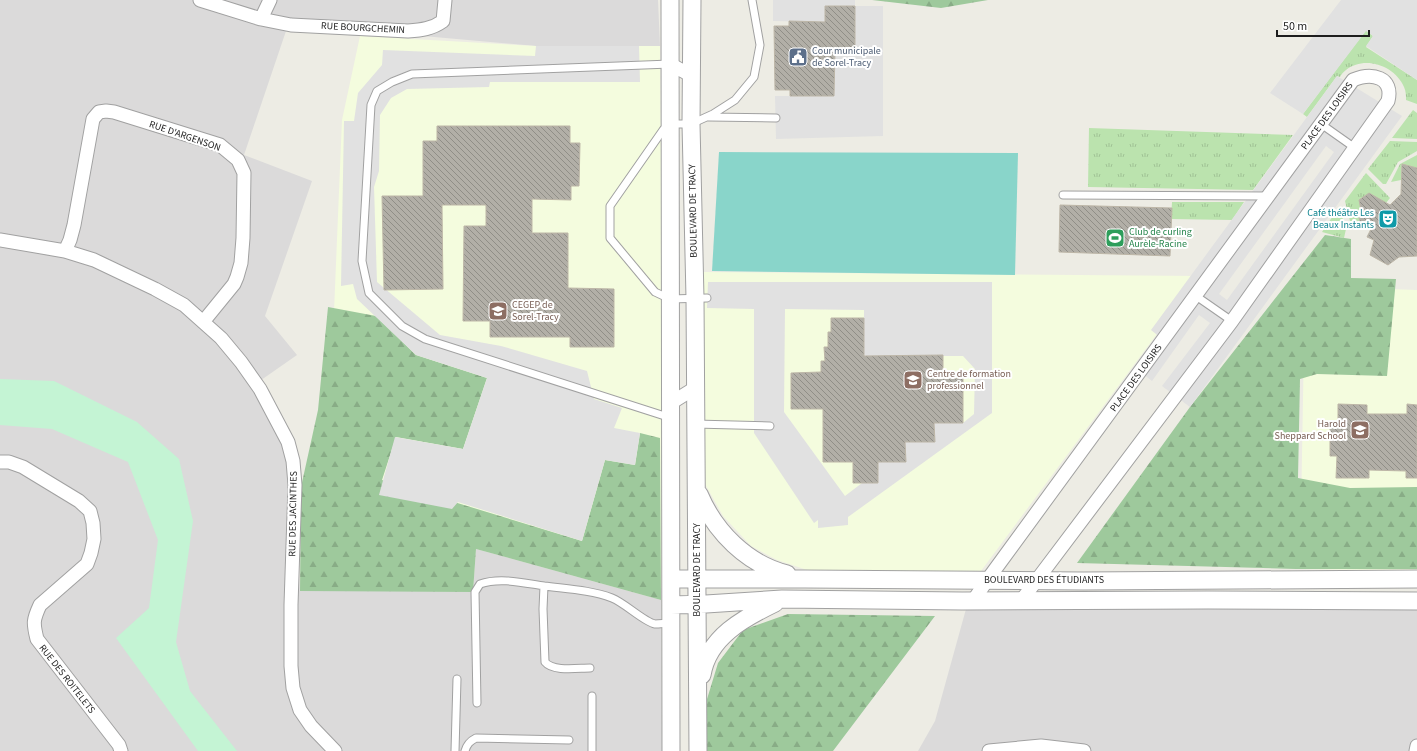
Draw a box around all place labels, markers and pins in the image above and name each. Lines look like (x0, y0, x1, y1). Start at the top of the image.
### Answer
place label: Cour municipale de Sorel-Tracy (812, 44, 881, 70)
public building icon: Cour municipale de Sorel-Tracy (787, 46, 809, 68)
place label: Café théâtre Les Beaux Instants (1307, 206, 1374, 232)
theatre icon: Café théâtre Les Beaux Instants (1377, 208, 1399, 230)
place label: Club de curling Aurèle-Racine (1129, 225, 1192, 251)
sports icon: Club de curling Aurèle-Racine (1104, 227, 1126, 249)
place label: CEGEP de Sorel-Tracy (512, 298, 559, 324)
school or university icon: CEGEP de Sorel-Tracy (487, 300, 509, 322)
place label: Centre de formation professionnel (927, 367, 1011, 393)
school or university icon: Centre de formation professionnel (902, 369, 924, 391)
place label: Harold Sheppard School (1275, 417, 1346, 443)
school or university icon: Harold Sheppard School (1349, 419, 1371, 441)

